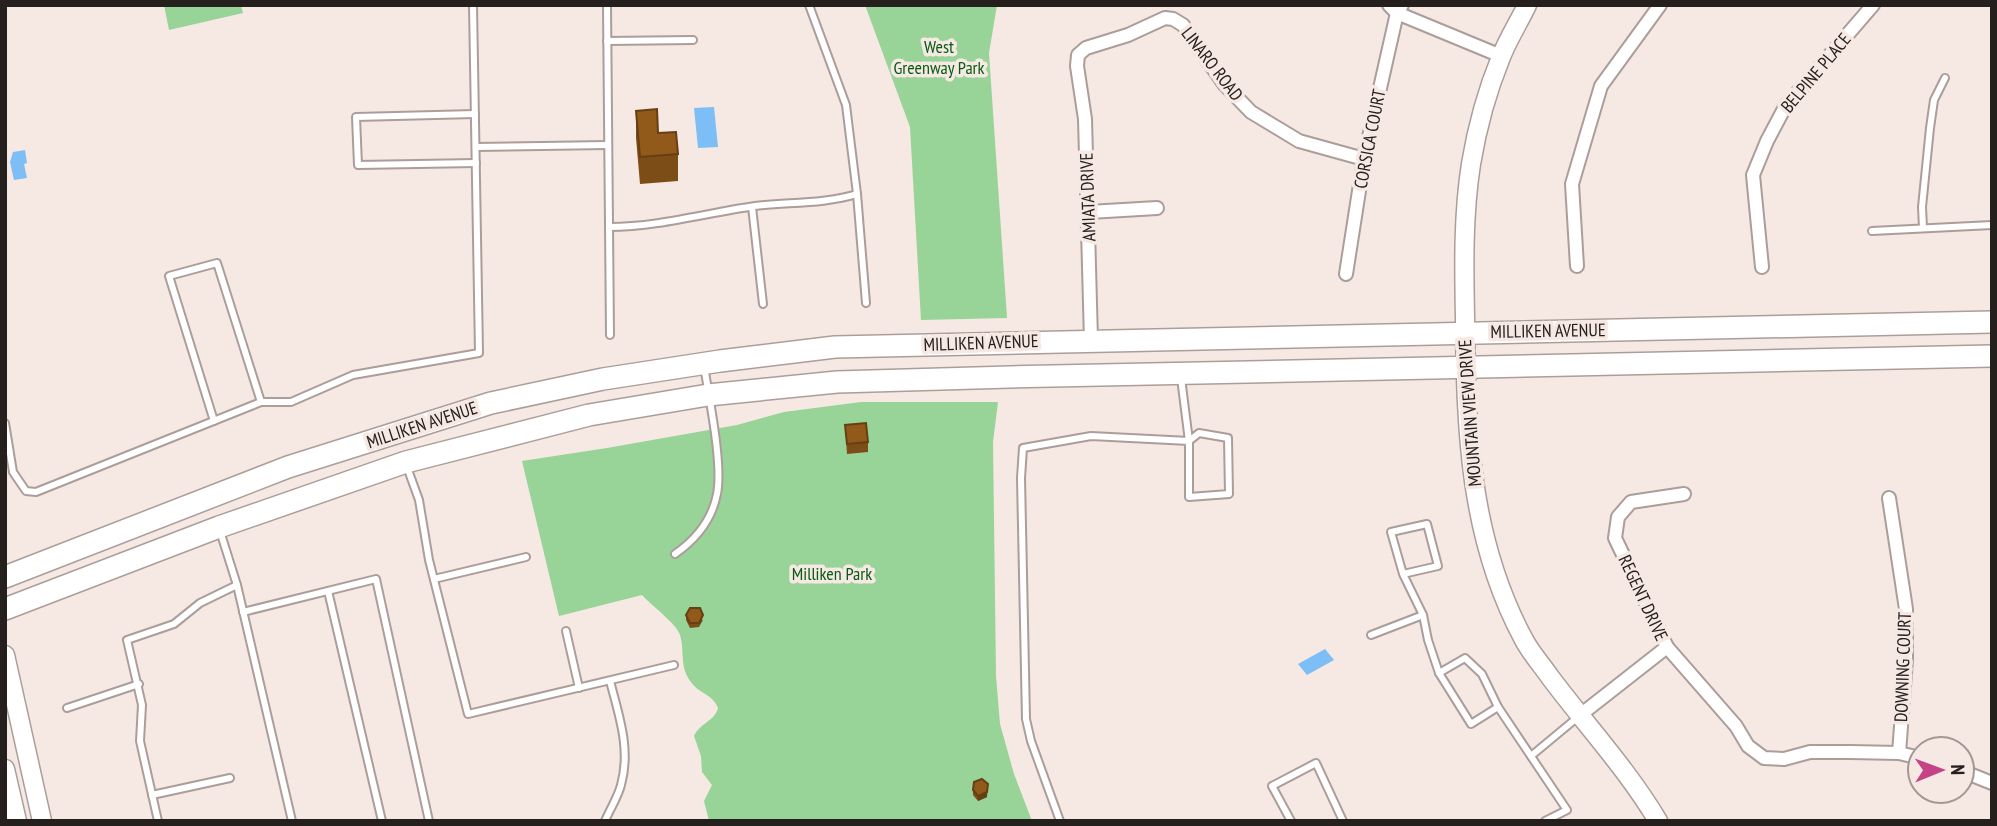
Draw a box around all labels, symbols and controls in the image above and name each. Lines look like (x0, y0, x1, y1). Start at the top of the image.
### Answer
street label: LINARO ROAD (1176, 22, 1248, 105)
street label: BELPINE PLACE (1776, 28, 1856, 117)
park label: West Greenway Park (893, 35, 985, 79)
street label: CORSICA COURT (1349, 87, 1390, 191)
street label: AMIATA DRIVE (1074, 152, 1101, 242)
street label: MILLIKEN AVENUE (1490, 318, 1606, 343)
street label: MILLIKEN AVENUE (923, 329, 1039, 356)
street label: MOUNTAIN VIEW DRIVE (1453, 339, 1486, 487)
street label: MILLIKEN AVENUE (364, 396, 480, 453)
street label: REGENT DRIVE (1614, 551, 1673, 644)
park label: Milliken Park (792, 562, 872, 585)
street label: DOWNING COURT (1889, 611, 1916, 723)
north arrow (1906, 735, 1976, 805)
text: N (1946, 764, 1970, 775)

